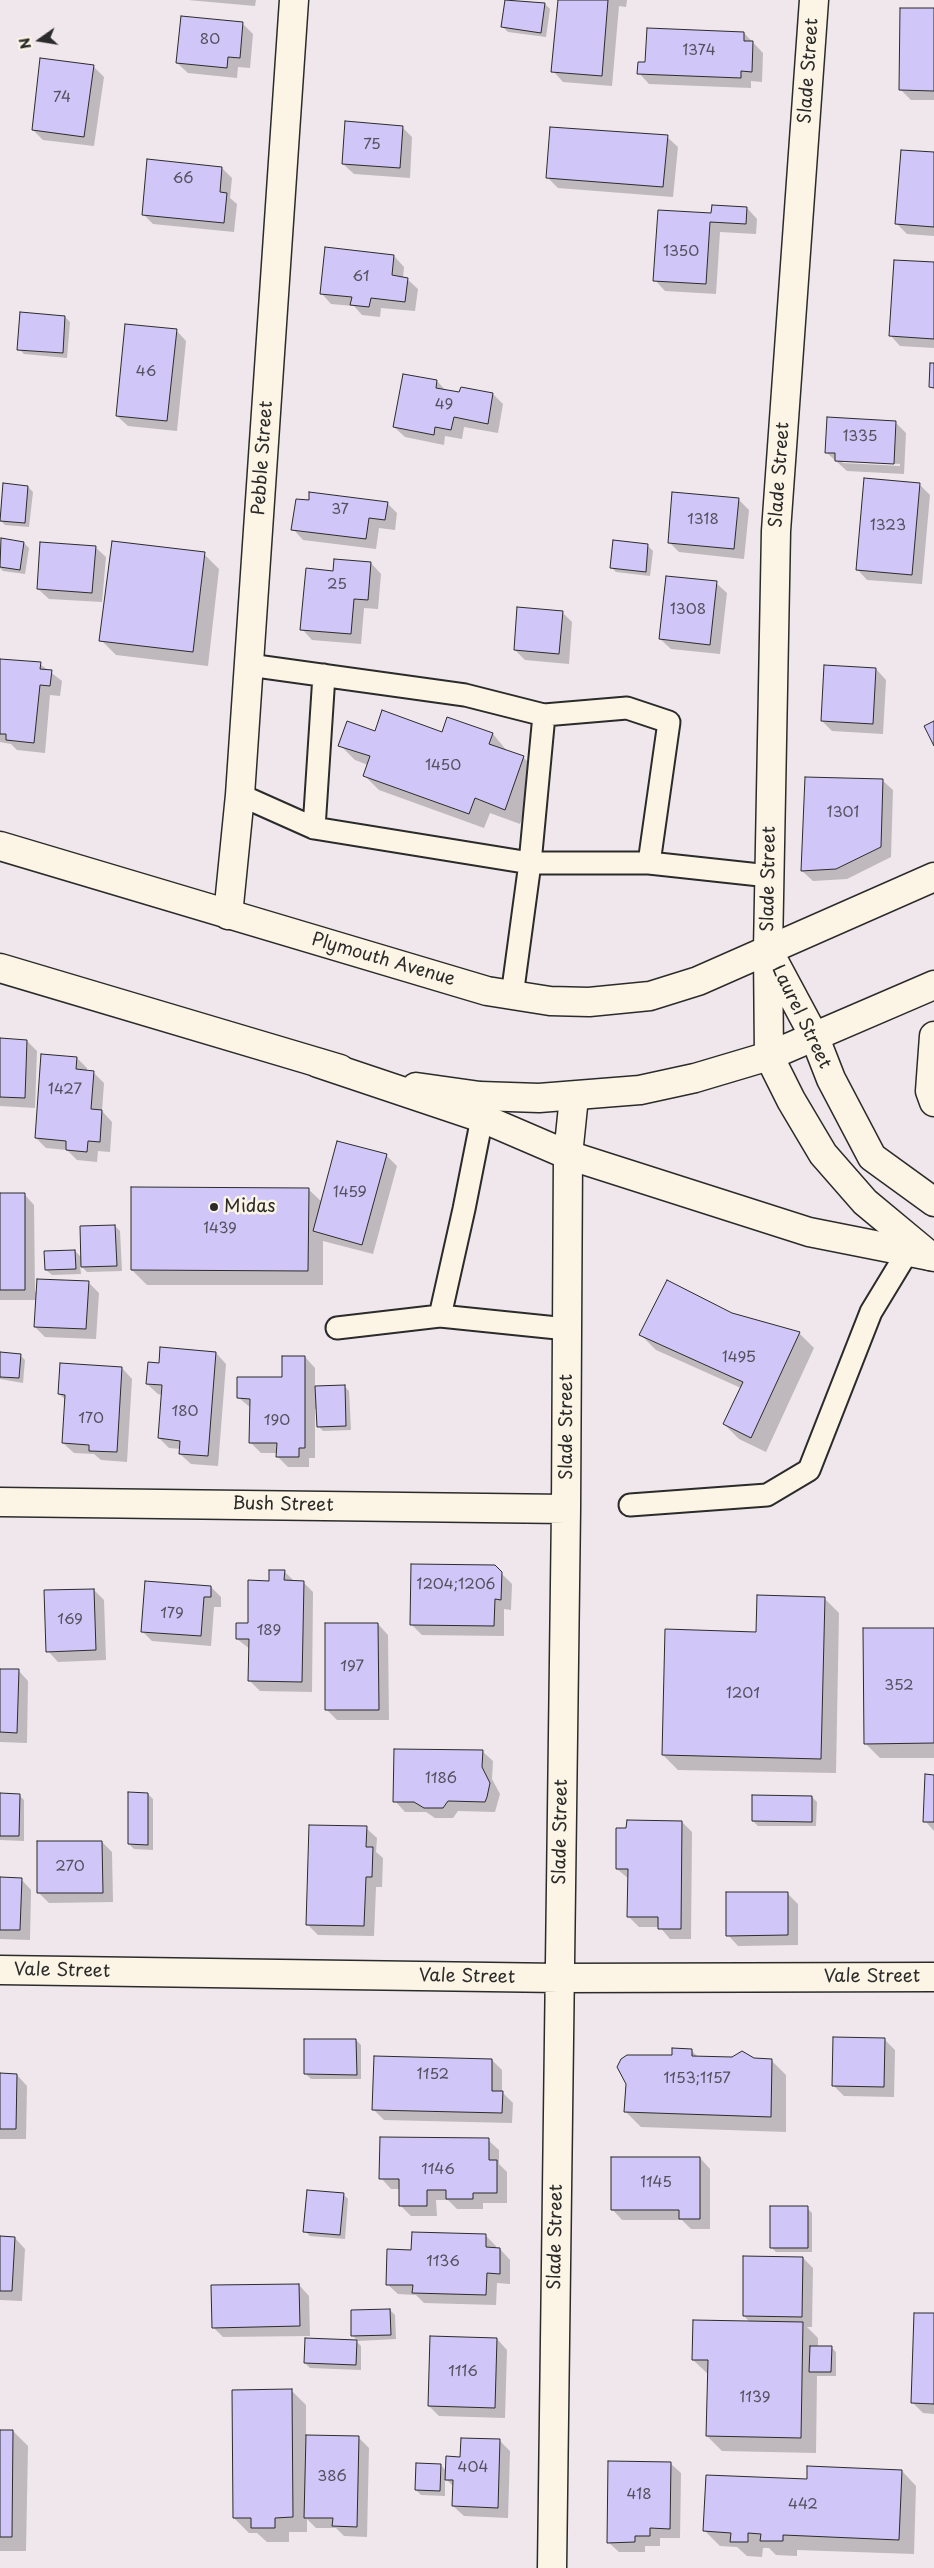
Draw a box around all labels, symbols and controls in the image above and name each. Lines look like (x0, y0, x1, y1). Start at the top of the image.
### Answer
north arrow (15, 15, 65, 65)
street label: Slade Street (795, 17, 823, 125)
house number: 80 (200, 31, 220, 49)
text: N (13, 36, 36, 51)
house number: 1374 (682, 42, 716, 60)
house number: 74 (53, 89, 71, 107)
house number: 75 (363, 136, 381, 154)
house number: 66 (173, 170, 193, 188)
house number: 1350 (663, 243, 699, 261)
house number: 61 (353, 268, 369, 286)
house number: 46 (136, 363, 156, 381)
house number: 49 (435, 396, 453, 414)
street label: Pebble Street (248, 400, 278, 516)
street label: Slade Street (766, 421, 794, 529)
house number: 1335 (843, 428, 877, 446)
house number: 37 (331, 501, 349, 519)
house number: 1318 (687, 511, 719, 529)
house number: 1323 (870, 517, 906, 535)
house number: 25 (327, 576, 347, 594)
house number: 1308 (670, 601, 706, 619)
house number: 1450 (425, 757, 461, 775)
house number: 1301 (827, 804, 859, 822)
street label: Slade Street (757, 826, 781, 932)
street label: Plymouth Avenue (309, 929, 457, 991)
street label: Laurel Street (767, 962, 835, 1072)
house number: 1427 (48, 1081, 82, 1099)
house number: 1459 (333, 1184, 367, 1202)
place label: Midas (224, 1196, 275, 1218)
marker: Midas (208, 1201, 220, 1213)
house number: 1439 (203, 1220, 237, 1238)
house number: 1495 (722, 1349, 756, 1367)
street label: Slade Street (556, 1374, 578, 1480)
house number: 180 (171, 1403, 199, 1421)
house number: 170 (78, 1410, 104, 1428)
house number: 190 (264, 1412, 290, 1430)
street label: Bush Street (232, 1493, 334, 1517)
house number: 1204;1206 (417, 1576, 495, 1594)
house number: 179 (160, 1605, 184, 1623)
house number: 169 (57, 1611, 83, 1629)
house number: 189 (257, 1622, 281, 1640)
house number: 197 (340, 1658, 364, 1676)
house number: 352 (884, 1677, 914, 1695)
house number: 1201 (726, 1685, 760, 1703)
house number: 1186 (425, 1770, 457, 1788)
street label: Slade Street (549, 1779, 573, 1885)
house number: 270 (55, 1858, 85, 1876)
street label: Vale Street (14, 1959, 110, 1983)
street label: Vale Street (419, 1965, 515, 1989)
street label: Vale Street (824, 1966, 920, 1988)
house number: 1152 (417, 2066, 449, 2084)
house number: 1153;1157 (663, 2070, 731, 2088)
house number: 1146 (421, 2161, 455, 2179)
house number: 1145 (640, 2174, 672, 2192)
street label: Slade Street (544, 2184, 568, 2290)
house number: 1136 (426, 2253, 460, 2271)
house number: 1116 (448, 2363, 478, 2381)
house number: 1139 (740, 2389, 770, 2407)
house number: 404 (458, 2459, 488, 2477)
house number: 386 (317, 2468, 347, 2486)
house number: 418 (626, 2486, 652, 2504)
house number: 442 (788, 2496, 818, 2514)

